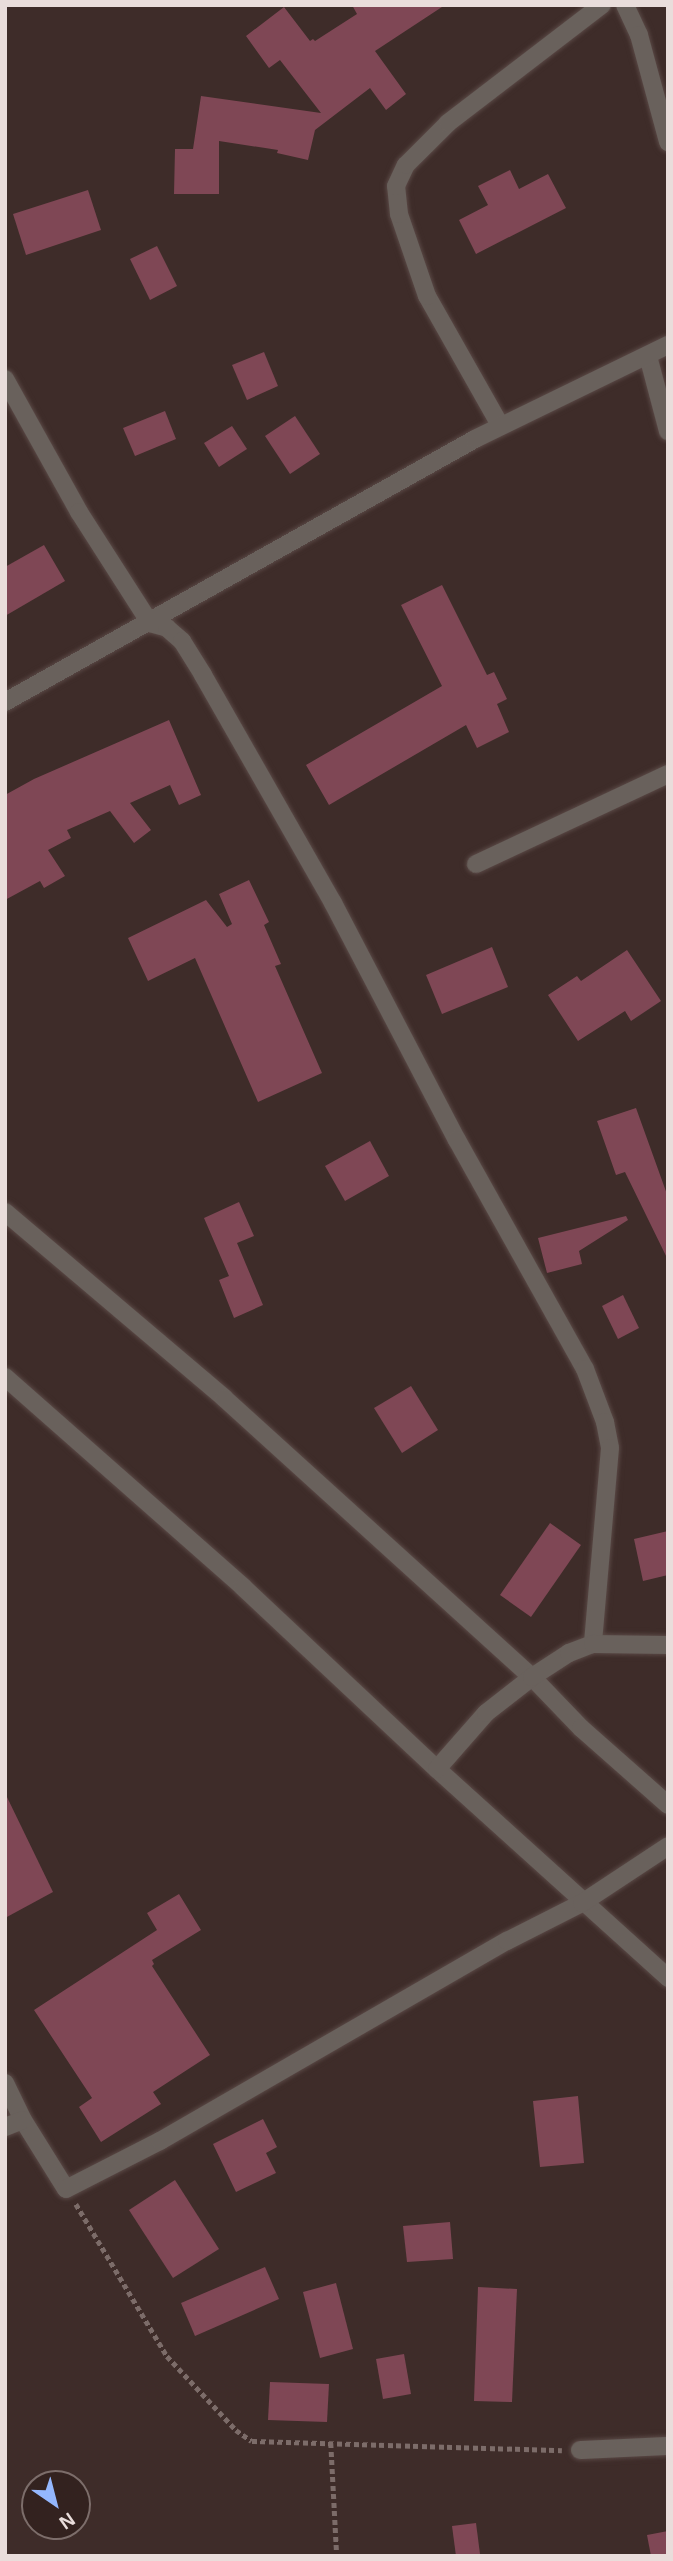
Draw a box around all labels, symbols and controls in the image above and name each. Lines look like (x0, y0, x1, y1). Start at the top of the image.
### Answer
north arrow (21, 2470, 91, 2540)
text: N (56, 2508, 79, 2534)

